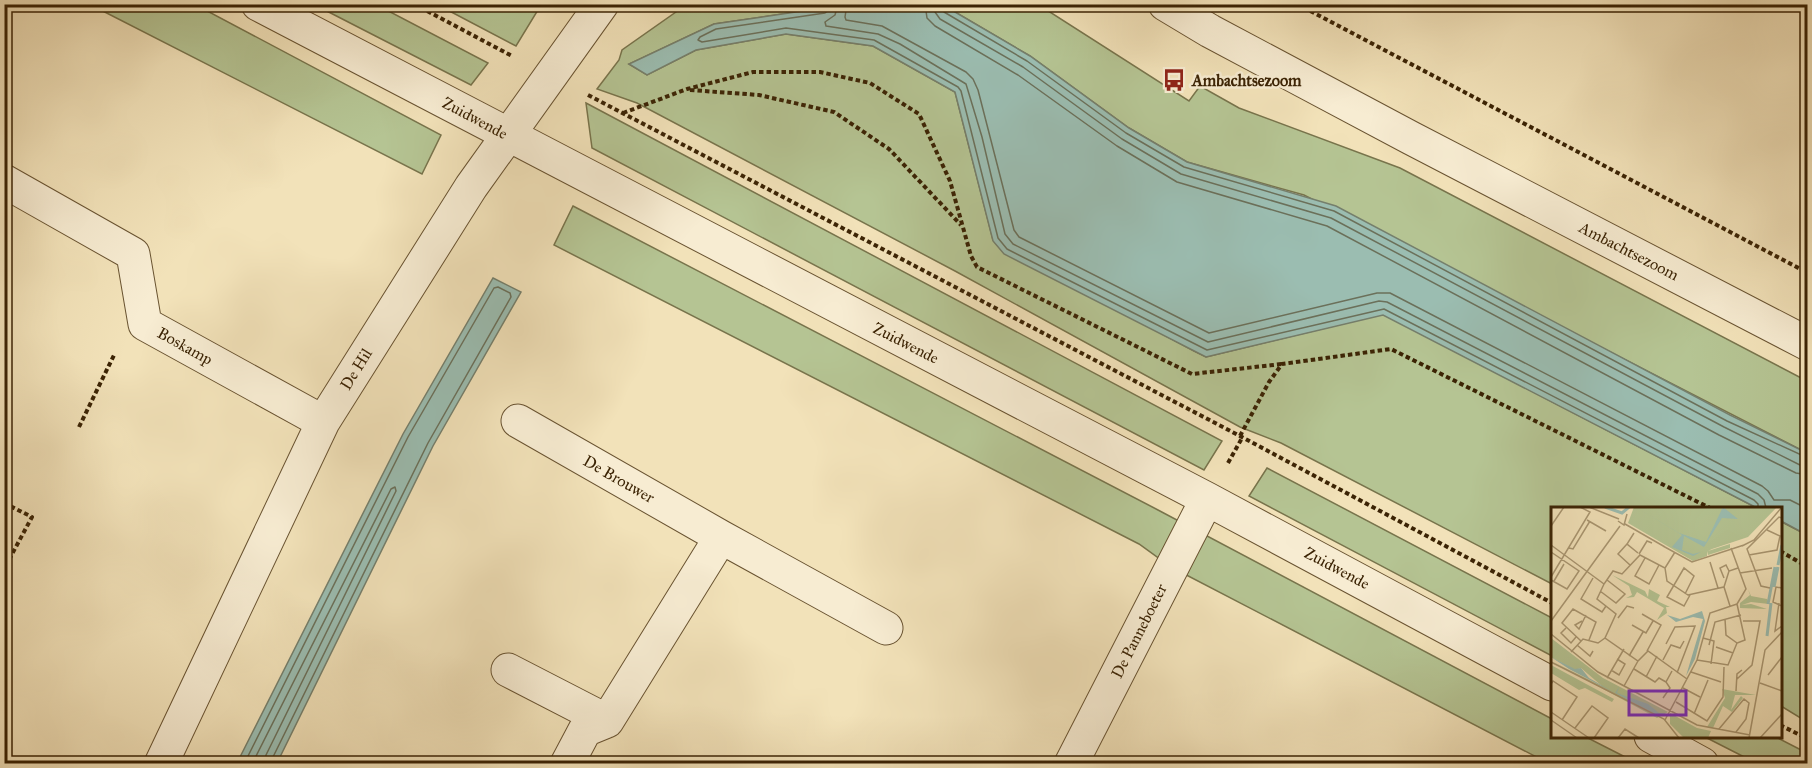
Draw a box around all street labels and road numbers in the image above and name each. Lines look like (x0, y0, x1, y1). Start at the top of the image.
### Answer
street label: Zuidwende (439, 93, 511, 143)
street label: Ambachtsezoom (1575, 217, 1683, 285)
street label: Zuidwende (870, 318, 942, 368)
street label: Boskamp (154, 323, 216, 369)
street label: De Hil (336, 344, 376, 393)
street label: De Brouwer (580, 451, 658, 507)
street label: Zuidwende (1301, 543, 1373, 593)
street label: De Panneboeter (1107, 581, 1171, 681)

